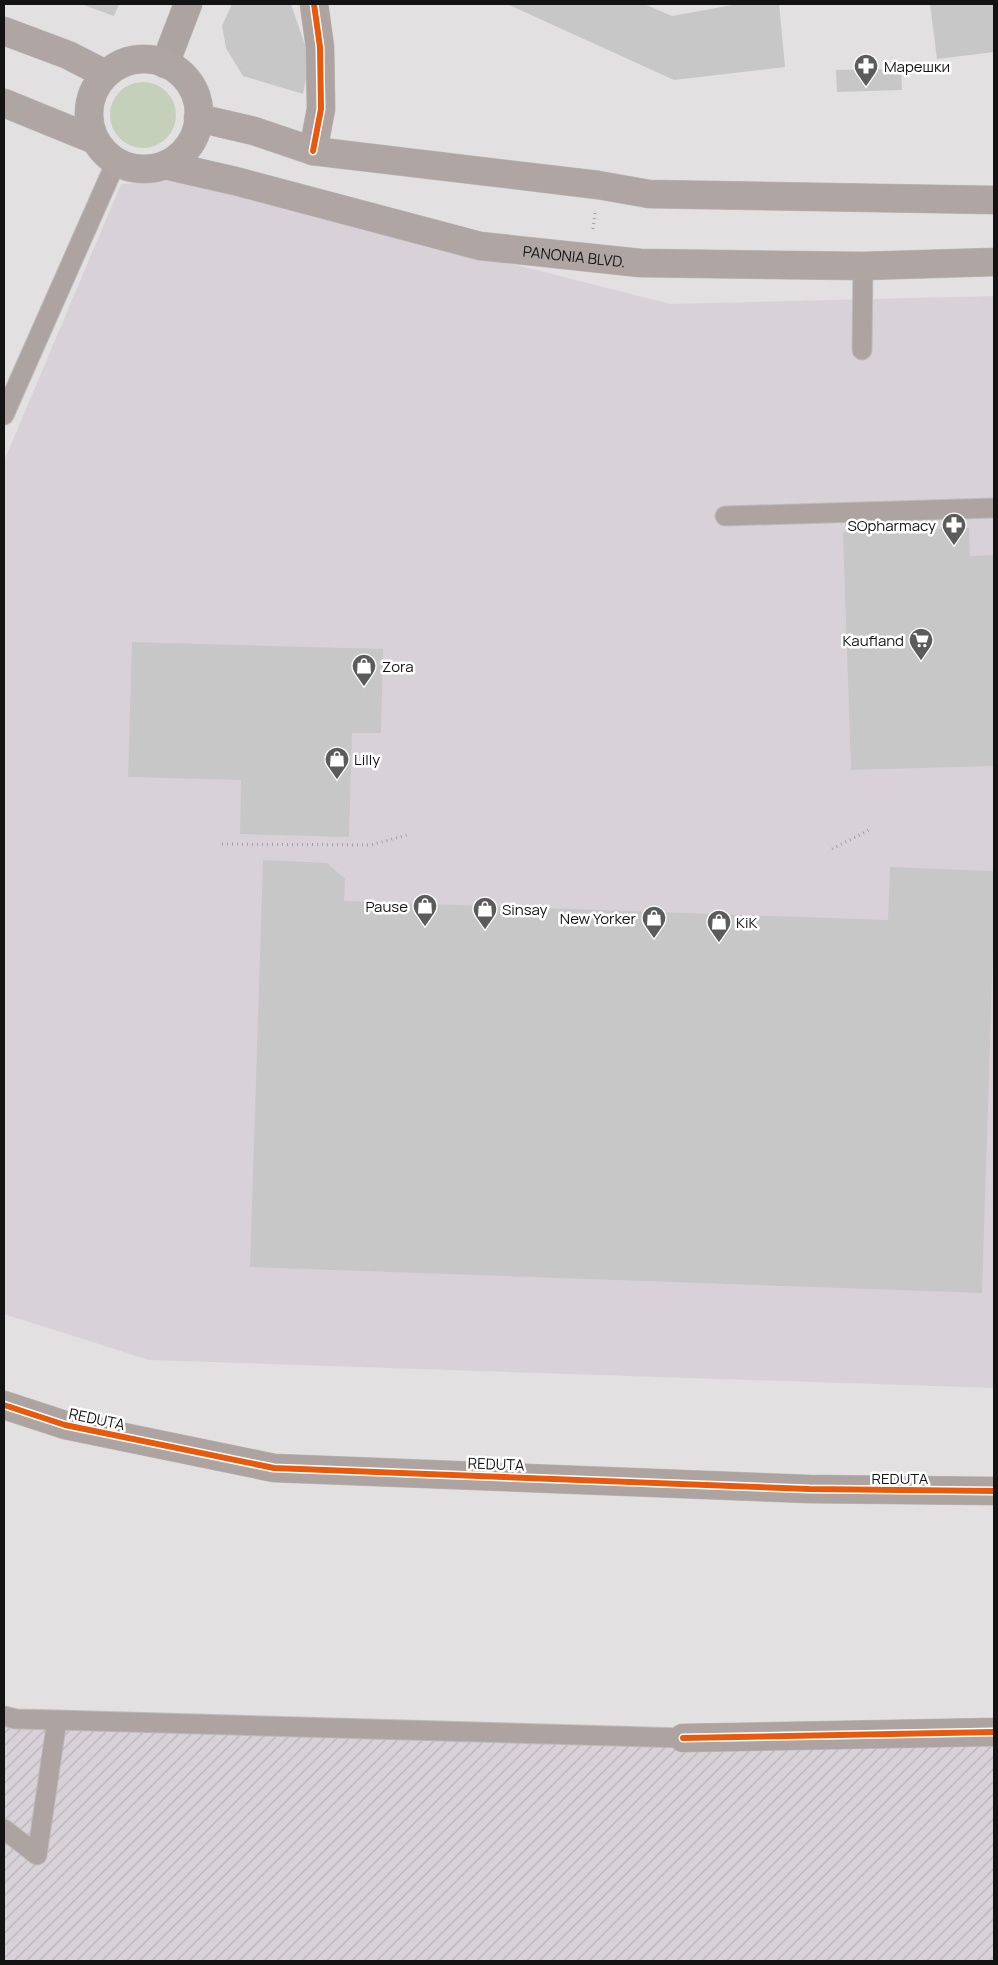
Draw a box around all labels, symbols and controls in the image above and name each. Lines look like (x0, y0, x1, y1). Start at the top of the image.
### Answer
pharmacy icon: Марешки (853, 53, 879, 87)
place label: Марешки (884, 56, 950, 77)
street label: PANONIA BLVD. (522, 240, 627, 272)
pharmacy icon: SOpharmacy (941, 512, 967, 546)
place label: SOpharmacy (847, 515, 936, 536)
supermarket icon: Kaufland (908, 627, 934, 661)
place label: Kaufland (842, 630, 904, 651)
shop icon: Zora (351, 653, 377, 687)
place label: Zora (382, 656, 414, 677)
shop icon: Lilly (324, 746, 350, 780)
place label: Lilly (354, 749, 380, 770)
shop icon: Pause (412, 893, 438, 927)
place label: Pause (365, 896, 408, 917)
shop icon: Sinsay (472, 896, 498, 930)
place label: Sinsay (502, 899, 547, 920)
shop icon: New Yorker (641, 905, 667, 939)
place label: New Yorker (560, 908, 637, 929)
shop icon: KiK (706, 909, 732, 943)
place label: KiK (736, 912, 757, 933)
street label: REDUTA (67, 1403, 127, 1435)
street label: REDUTA (467, 1453, 525, 1476)
street label: REDUTA (872, 1468, 929, 1489)

